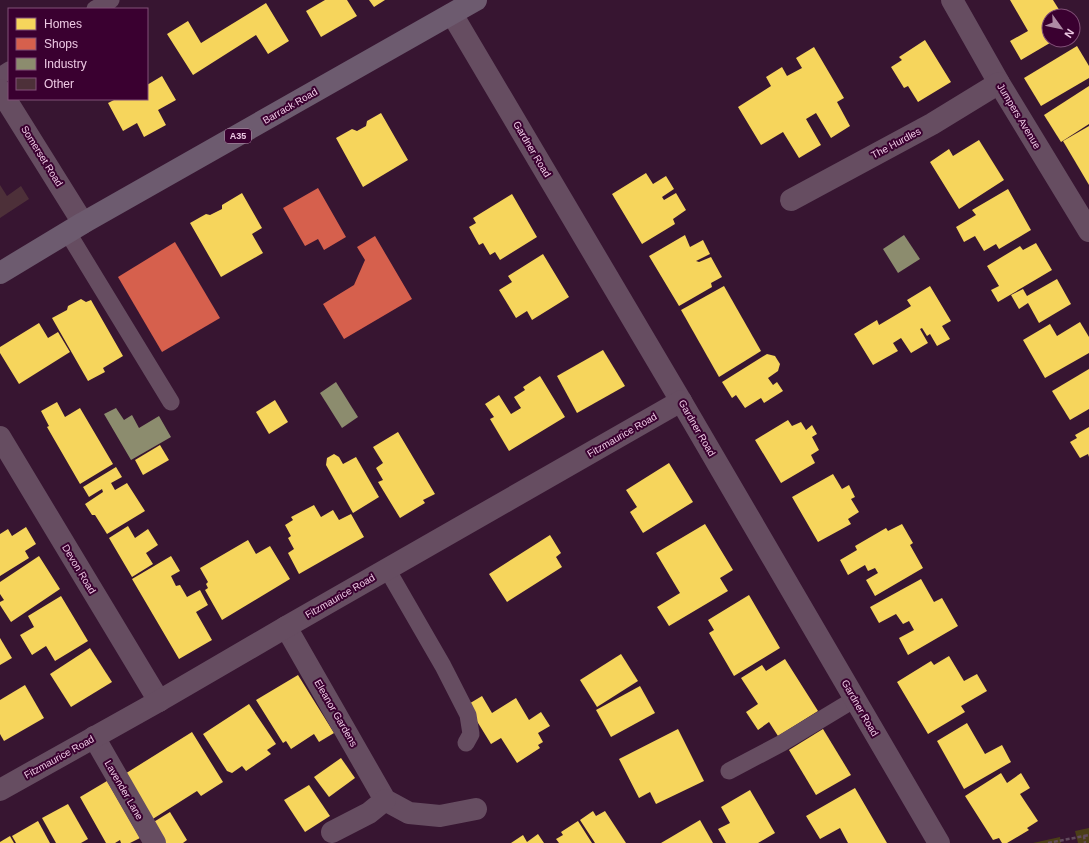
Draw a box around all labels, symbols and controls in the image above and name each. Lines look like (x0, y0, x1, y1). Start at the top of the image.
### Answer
legend (8, 8, 148, 100)
north arrow (1041, 8, 1081, 48)
text: Homes (44, 17, 82, 31)
text: N (1062, 27, 1077, 40)
text: Shops (44, 37, 78, 51)
text: Industry (44, 57, 87, 71)
text: Other (44, 77, 74, 91)
street label: Jumpers Avenue (995, 81, 1043, 151)
street label: Barrack Road (261, 86, 319, 126)
street label: Gardner Road (511, 119, 553, 179)
street label: Somerset Road (19, 124, 65, 188)
street label: The Hurdles (869, 125, 923, 161)
road number: A35 (225, 129, 251, 143)
street label: Gardner Road (676, 398, 718, 458)
street label: Fitzmaurice Road (585, 411, 659, 459)
street label: Devon Road (60, 542, 98, 596)
street label: Fitzmaurice Road (303, 572, 377, 620)
street label: Eleanor Gardens (312, 678, 360, 748)
street label: Gardner Road (839, 678, 881, 738)
street label: Fitzmaurice Road (22, 733, 96, 781)
street label: Lavender Lane (103, 758, 146, 822)

